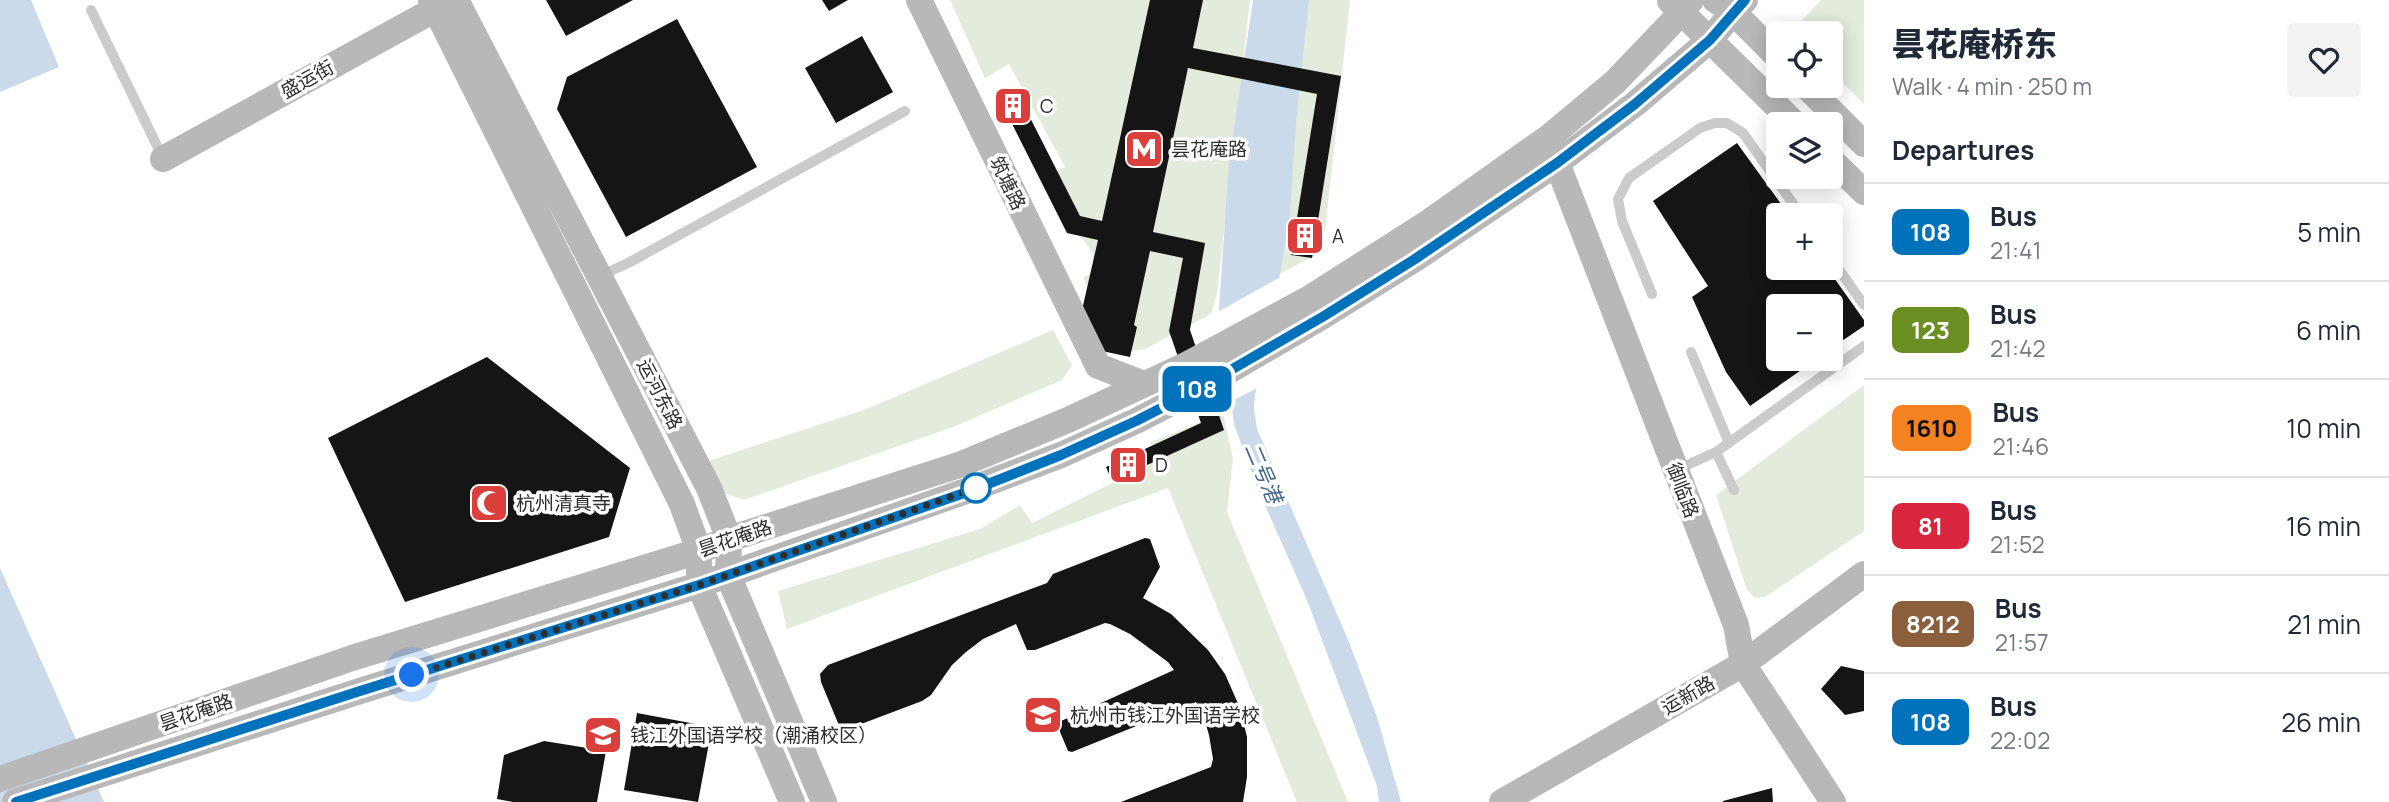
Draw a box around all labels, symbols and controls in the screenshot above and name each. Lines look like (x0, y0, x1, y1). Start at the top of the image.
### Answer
map controls (1766, 21, 1843, 371)
button: locate (1766, 21, 1843, 98)
text: 昙花庵桥东 (1892, 21, 2057, 66)
button: heart (2287, 23, 2361, 97)
street label: 盛运街 (276, 54, 338, 104)
text: Walk · 4 min · 250 m (1892, 70, 2092, 102)
building icon: C (992, 85, 1034, 127)
place label: C (1040, 93, 1054, 119)
button: layers (1766, 112, 1843, 189)
metro station icon: 昙花庵路 (1123, 128, 1165, 170)
text: Departures (1892, 132, 2034, 168)
place label: 昙花庵路 (1171, 136, 1247, 162)
street label: 筑塘路 (984, 152, 1032, 214)
text: Bus (1990, 198, 2037, 234)
button: + (1766, 203, 1843, 280)
text: 5 min (2297, 214, 2361, 250)
building icon: A (1284, 215, 1326, 257)
text: 108 (1910, 215, 1951, 248)
place label: A (1332, 223, 1344, 249)
text: 21:41 (1990, 234, 2042, 266)
button: − (1766, 294, 1843, 371)
text: Bus (1990, 296, 2037, 332)
text: 6 min (2296, 312, 2361, 348)
text: 123 (1911, 313, 1950, 346)
text: 21:42 (1990, 332, 2046, 364)
street label: 运河东路 (631, 354, 689, 434)
line badge: 108 (1157, 366, 1237, 412)
text: 108 (1176, 372, 1218, 405)
text: Bus (1992, 394, 2039, 430)
text: 10 min (2286, 410, 2361, 446)
text: 1610 (1906, 411, 1957, 444)
text: 21:46 (1992, 430, 2049, 462)
water label: 二号港 (1239, 438, 1290, 510)
building icon: D (1107, 444, 1149, 486)
place label: D (1155, 452, 1168, 478)
street label: 御临路 (1661, 459, 1705, 521)
unlabelled marker (961, 473, 991, 503)
mosque icon: 杭州清真寺 (468, 482, 510, 524)
place label: 杭州清真寺 (516, 490, 611, 516)
text: Bus (1990, 492, 2037, 528)
text: 16 min (2286, 508, 2361, 544)
text: 81 (1918, 509, 1943, 542)
street label: 昙花庵路 (695, 513, 775, 563)
text: 21:52 (1990, 528, 2045, 560)
text: Bus (1995, 590, 2042, 626)
text: 21 min (2287, 606, 2361, 642)
text: 8212 (1906, 607, 1960, 640)
text: 21:57 (1995, 626, 2049, 658)
your location (394, 657, 429, 692)
street label: 运新路 (1657, 669, 1719, 721)
street label: 昙花庵路 (156, 687, 236, 737)
text: Bus (1990, 688, 2037, 724)
school or university icon: 杭州市钱江外国语学校 (1022, 694, 1064, 736)
place label: 杭州市钱江外国语学校 (1070, 702, 1260, 728)
text: 26 min (2281, 704, 2361, 740)
text: 108 (1910, 705, 1951, 738)
school or university icon: 钱江外国语学校（潮涌校区） (582, 714, 624, 756)
place label: 钱江外国语学校（潮涌校区） (630, 722, 877, 748)
text: 22:02 (1990, 724, 2050, 756)

